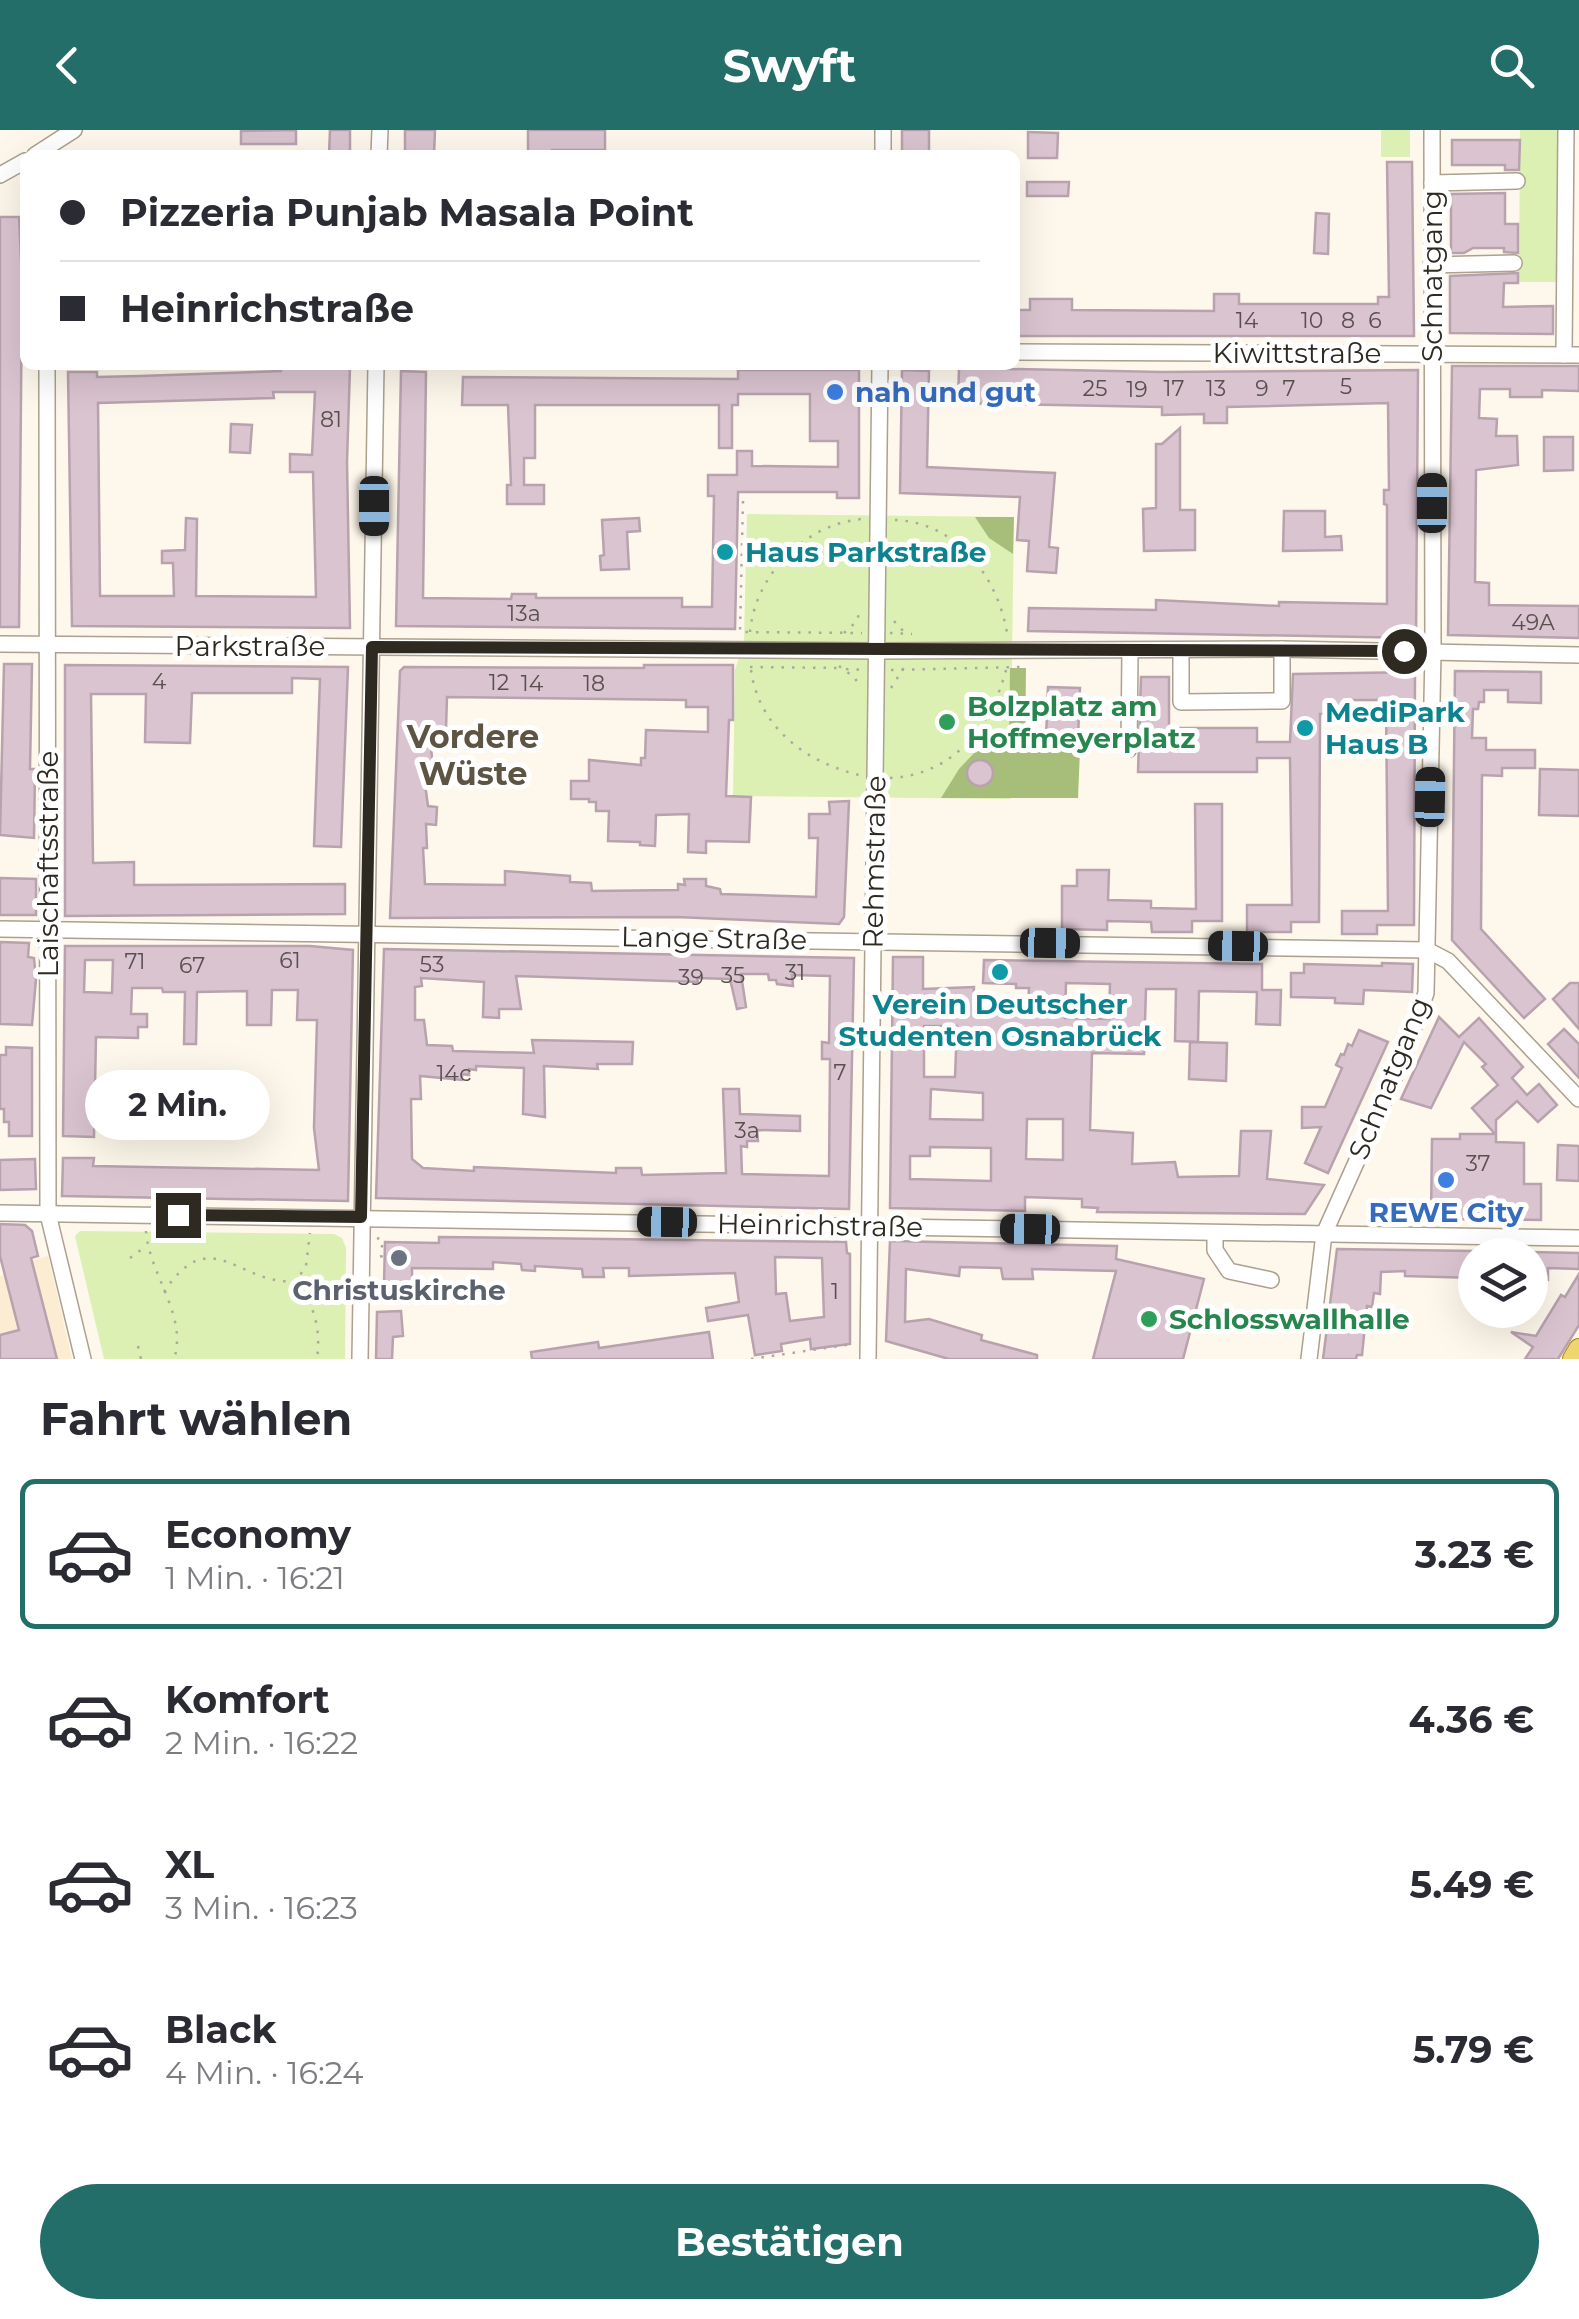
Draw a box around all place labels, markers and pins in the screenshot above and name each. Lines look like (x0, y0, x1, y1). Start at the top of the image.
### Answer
place label: nah und gut (855, 375, 1036, 409)
marker: nah und gut (824, 381, 846, 403)
place label: Haus Parkstraße (745, 535, 986, 569)
marker: Haus Parkstraße (714, 541, 736, 563)
place label: Bolzplatz am Hoffmeyerplatz (967, 689, 1195, 755)
place label: MediPark Haus B (1325, 695, 1466, 761)
marker: Bolzplatz am Hoffmeyerplatz (936, 711, 958, 733)
marker: MediPark Haus B (1294, 717, 1316, 739)
marker: Verein Deutscher Studenten Osnabrück (989, 961, 1011, 983)
place label: Verein Deutscher Studenten Osnabrück (839, 987, 1162, 1053)
marker: REWE City (1435, 1169, 1457, 1191)
place label: REWE City (1369, 1195, 1524, 1229)
marker: Christuskirche (388, 1247, 410, 1269)
place label: Christuskirche (292, 1273, 506, 1307)
place label: Schlosswallhalle (1169, 1302, 1410, 1336)
marker: Schlosswallhalle (1138, 1308, 1160, 1330)

